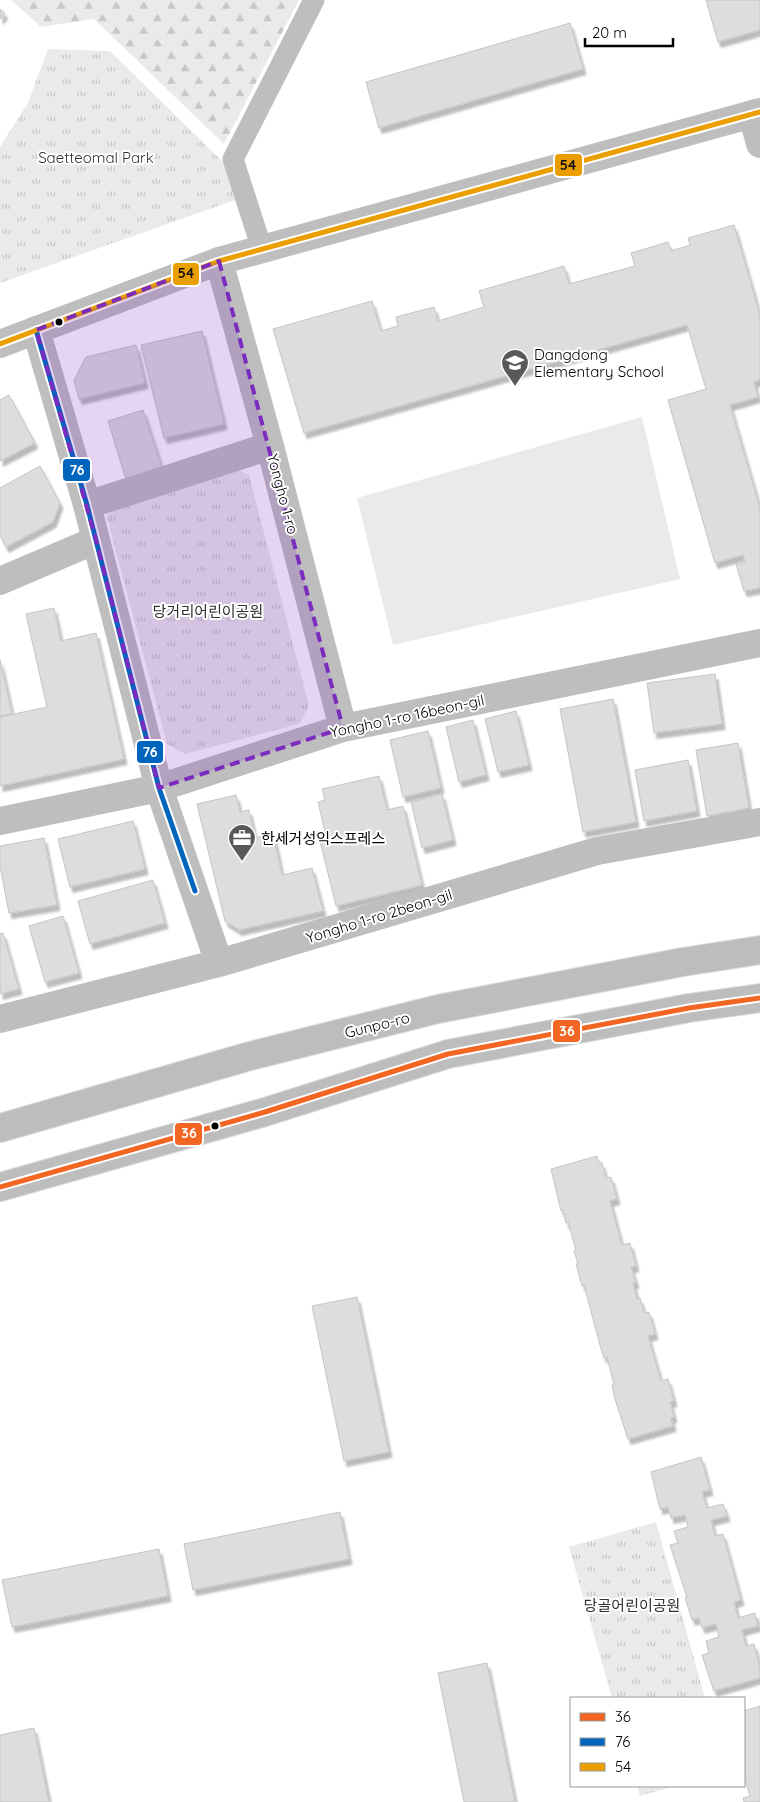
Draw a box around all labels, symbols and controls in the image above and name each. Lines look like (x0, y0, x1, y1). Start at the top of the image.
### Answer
scale bar (585, 15, 672, 47)
text: 20 m (592, 23, 627, 42)
park label: Saetteomal Park (38, 148, 154, 167)
line badge: 54 (554, 153, 583, 177)
text: 54 (560, 156, 576, 174)
line badge: 54 (172, 262, 200, 286)
text: 54 (178, 264, 194, 282)
unlabelled marker (54, 317, 64, 327)
place label: Dangdong Elementary School (534, 345, 664, 381)
school or university icon: Dangdong Elementary School (500, 348, 530, 387)
street label: Yongho 1-ro (263, 452, 303, 536)
line badge: 76 (62, 458, 91, 482)
text: 76 (69, 461, 85, 479)
park label: 당거리어린이공원 (153, 602, 263, 621)
street label: Yongho 1-ro 16beon-gil (328, 690, 486, 742)
line badge: 76 (136, 740, 164, 764)
text: 76 (142, 743, 158, 761)
office icon: 한세거성익스프레스 (227, 823, 257, 862)
place label: 한세거성익스프레스 (261, 829, 385, 848)
street label: Yongho 1-ro 2beon-gil (304, 885, 454, 947)
street label: Gunpo-ro (343, 1008, 411, 1042)
line badge: 36 (552, 1019, 581, 1043)
text: 36 (559, 1022, 575, 1040)
unlabelled marker (210, 1121, 220, 1131)
line badge: 36 (174, 1122, 203, 1146)
text: 36 (181, 1124, 197, 1142)
park label: 당골어린이공원 (584, 1596, 680, 1615)
legend (570, 1697, 745, 1787)
text: 36 (615, 1707, 631, 1726)
text: 76 (615, 1732, 630, 1751)
text: 54 (615, 1757, 631, 1776)

